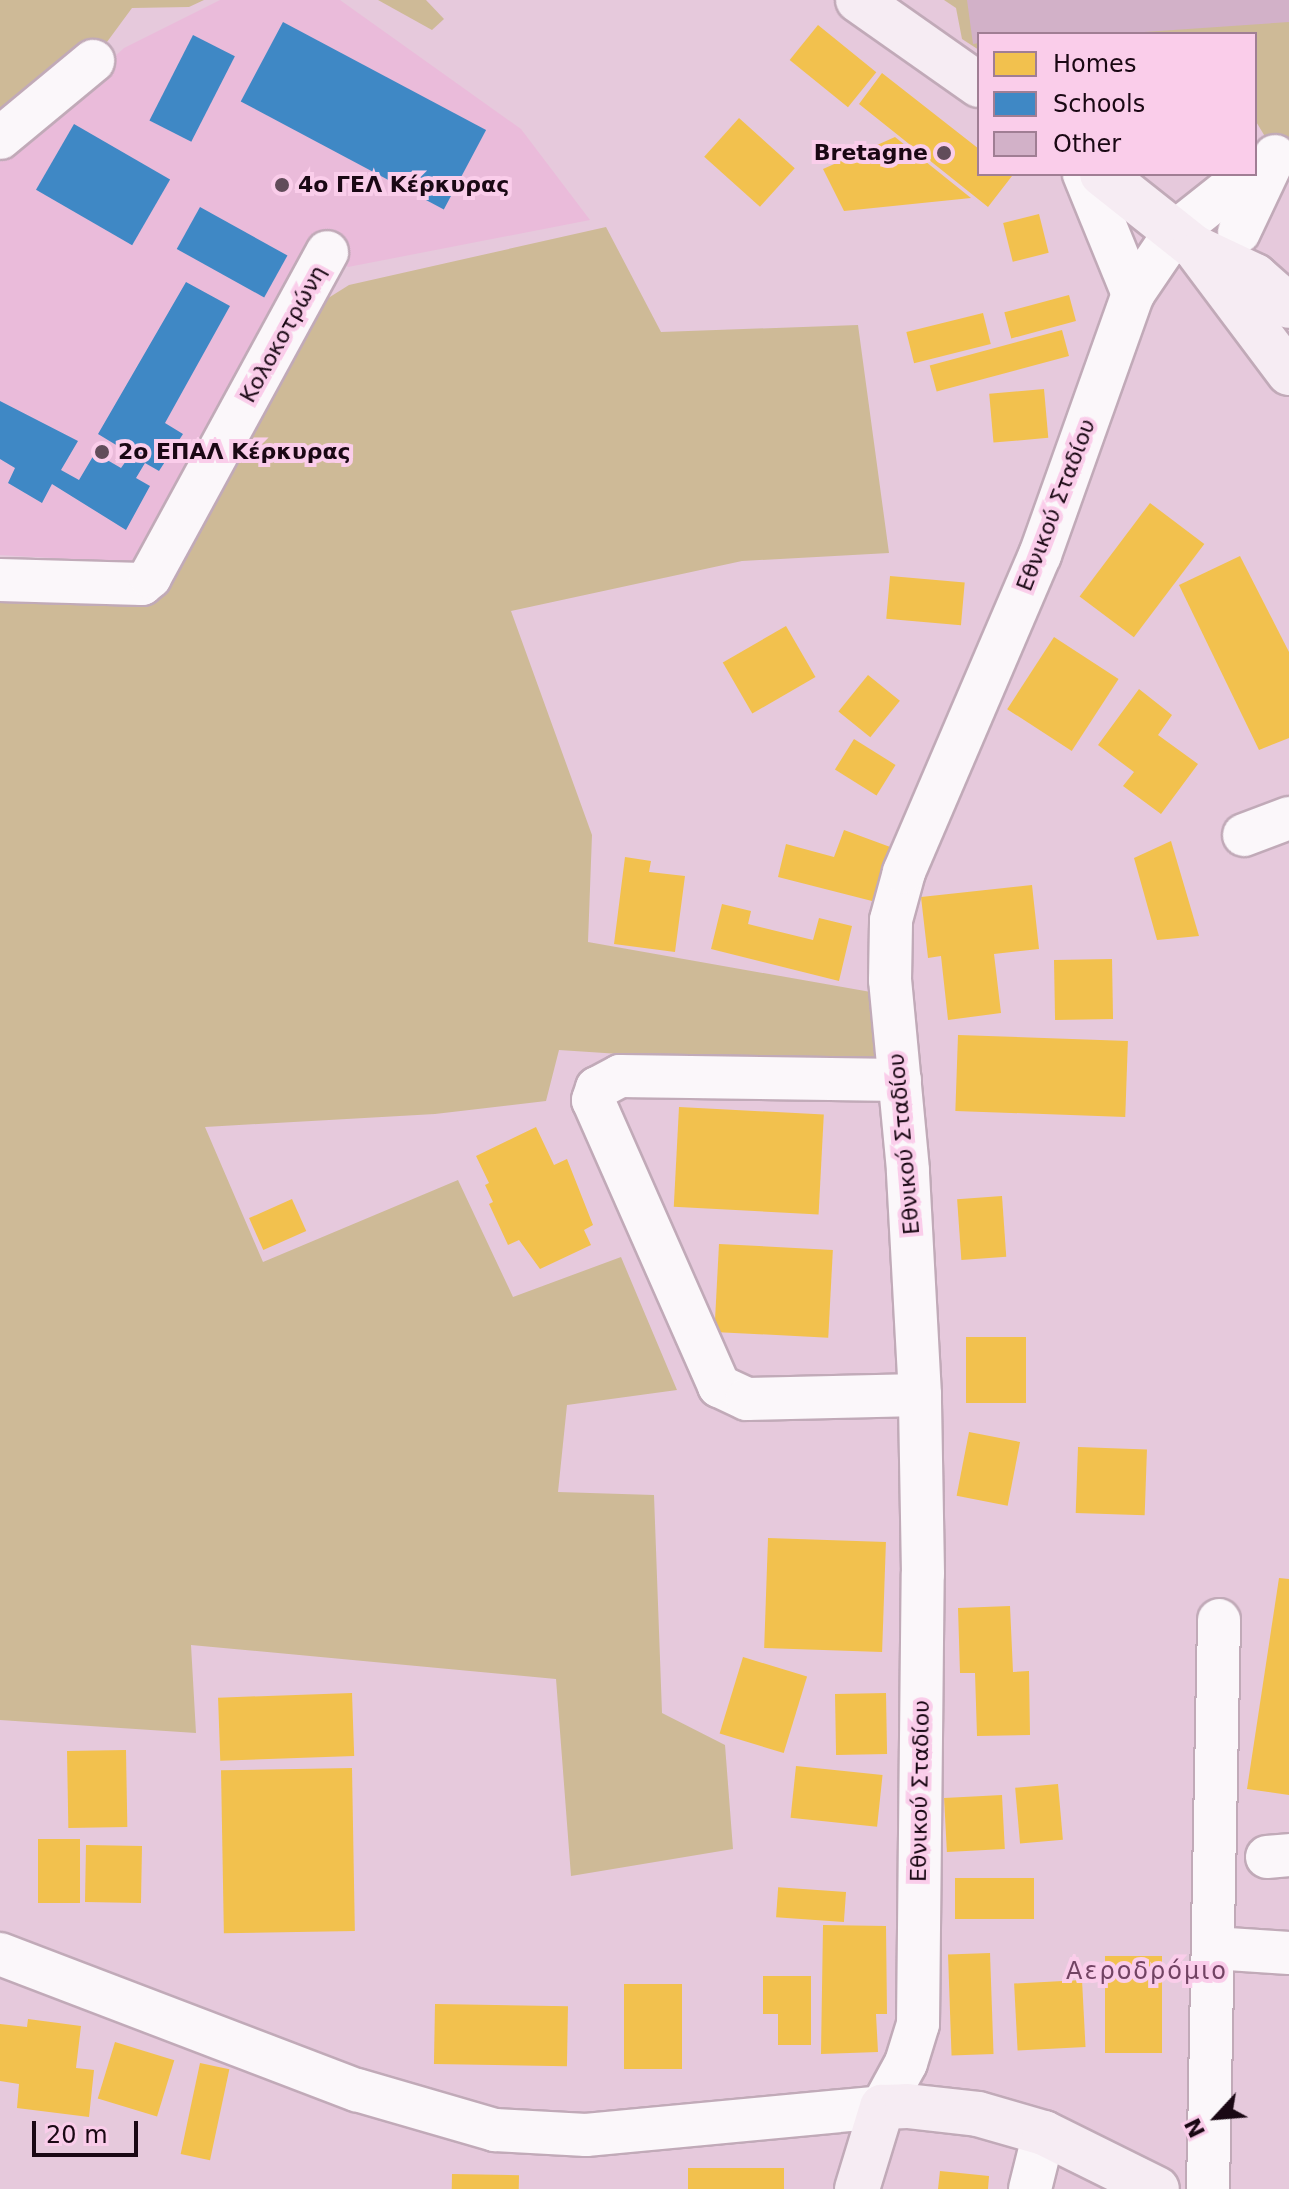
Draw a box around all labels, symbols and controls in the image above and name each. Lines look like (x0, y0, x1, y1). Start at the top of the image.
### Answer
legend (977, 32, 1257, 176)
text: Homes (1053, 50, 1136, 78)
text: Schools (1053, 90, 1145, 118)
text: Other (1053, 130, 1121, 158)
place label: Bretagne (814, 140, 928, 166)
marker: Bretagne (935, 144, 953, 162)
place label: 4ο ΓΕΛ Κέρκυρας (298, 172, 509, 198)
marker: 4ο ΓΕΛ Κέρκυρας (273, 176, 291, 194)
street label: Κολοκοτρώνη (234, 261, 332, 407)
street label: Εθνικού Σταδίου (1011, 415, 1101, 595)
place label: 2ο ΕΠΑΛ Κέρκυρας (118, 439, 351, 465)
marker: 2ο ΕΠΑΛ Κέρκυρας (93, 443, 111, 461)
street label: Εθνικού Σταδίου (883, 1052, 925, 1236)
street label: Εθνικού Σταδίου (905, 1700, 935, 1882)
district label: Αεροδρόμιο (1066, 1958, 1228, 1986)
north arrow (1177, 2077, 1257, 2157)
scale bar (36, 2105, 142, 2155)
text: N (1180, 2114, 1210, 2142)
text: 20 m (46, 2121, 108, 2149)

